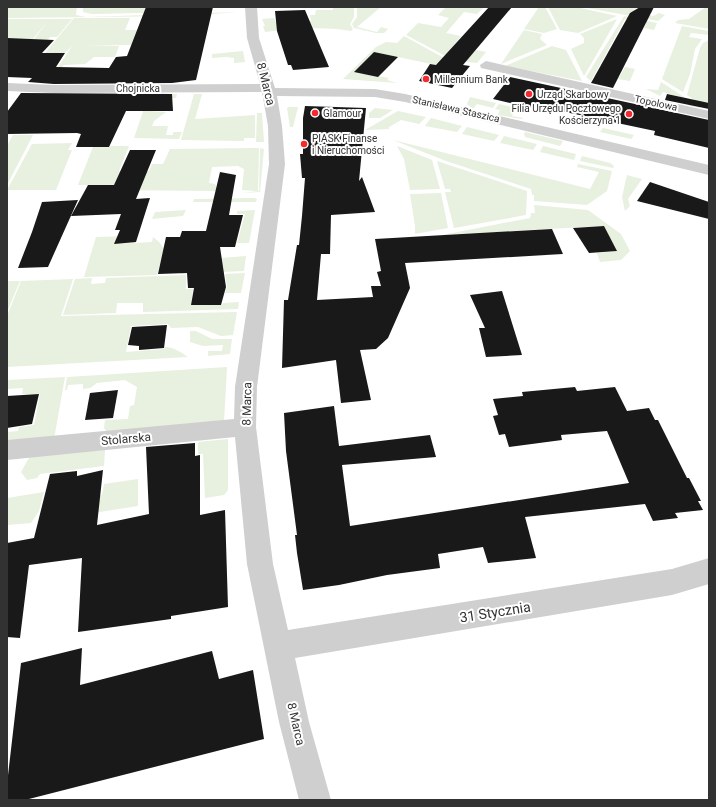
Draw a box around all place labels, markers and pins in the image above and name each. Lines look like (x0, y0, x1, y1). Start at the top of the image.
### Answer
marker: Millennium Bank (421, 74, 431, 84)
place label: Millennium Bank (434, 74, 509, 85)
marker: Urząd Skarbowy (524, 89, 534, 99)
place label: Urząd Skarbowy (537, 89, 609, 100)
place label: Filia Urzędu Pocztowego Kościerzyna 1 (511, 103, 621, 126)
marker: Glamour (310, 108, 320, 118)
place label: Glamour (323, 108, 362, 119)
marker: Filia Urzędu Pocztowego Kościerzyna 1 (624, 109, 634, 119)
place label: PIASK Finanse i Nieruchomości (312, 133, 384, 156)
marker: PIASK Finanse i Nieruchomości (299, 139, 309, 149)

